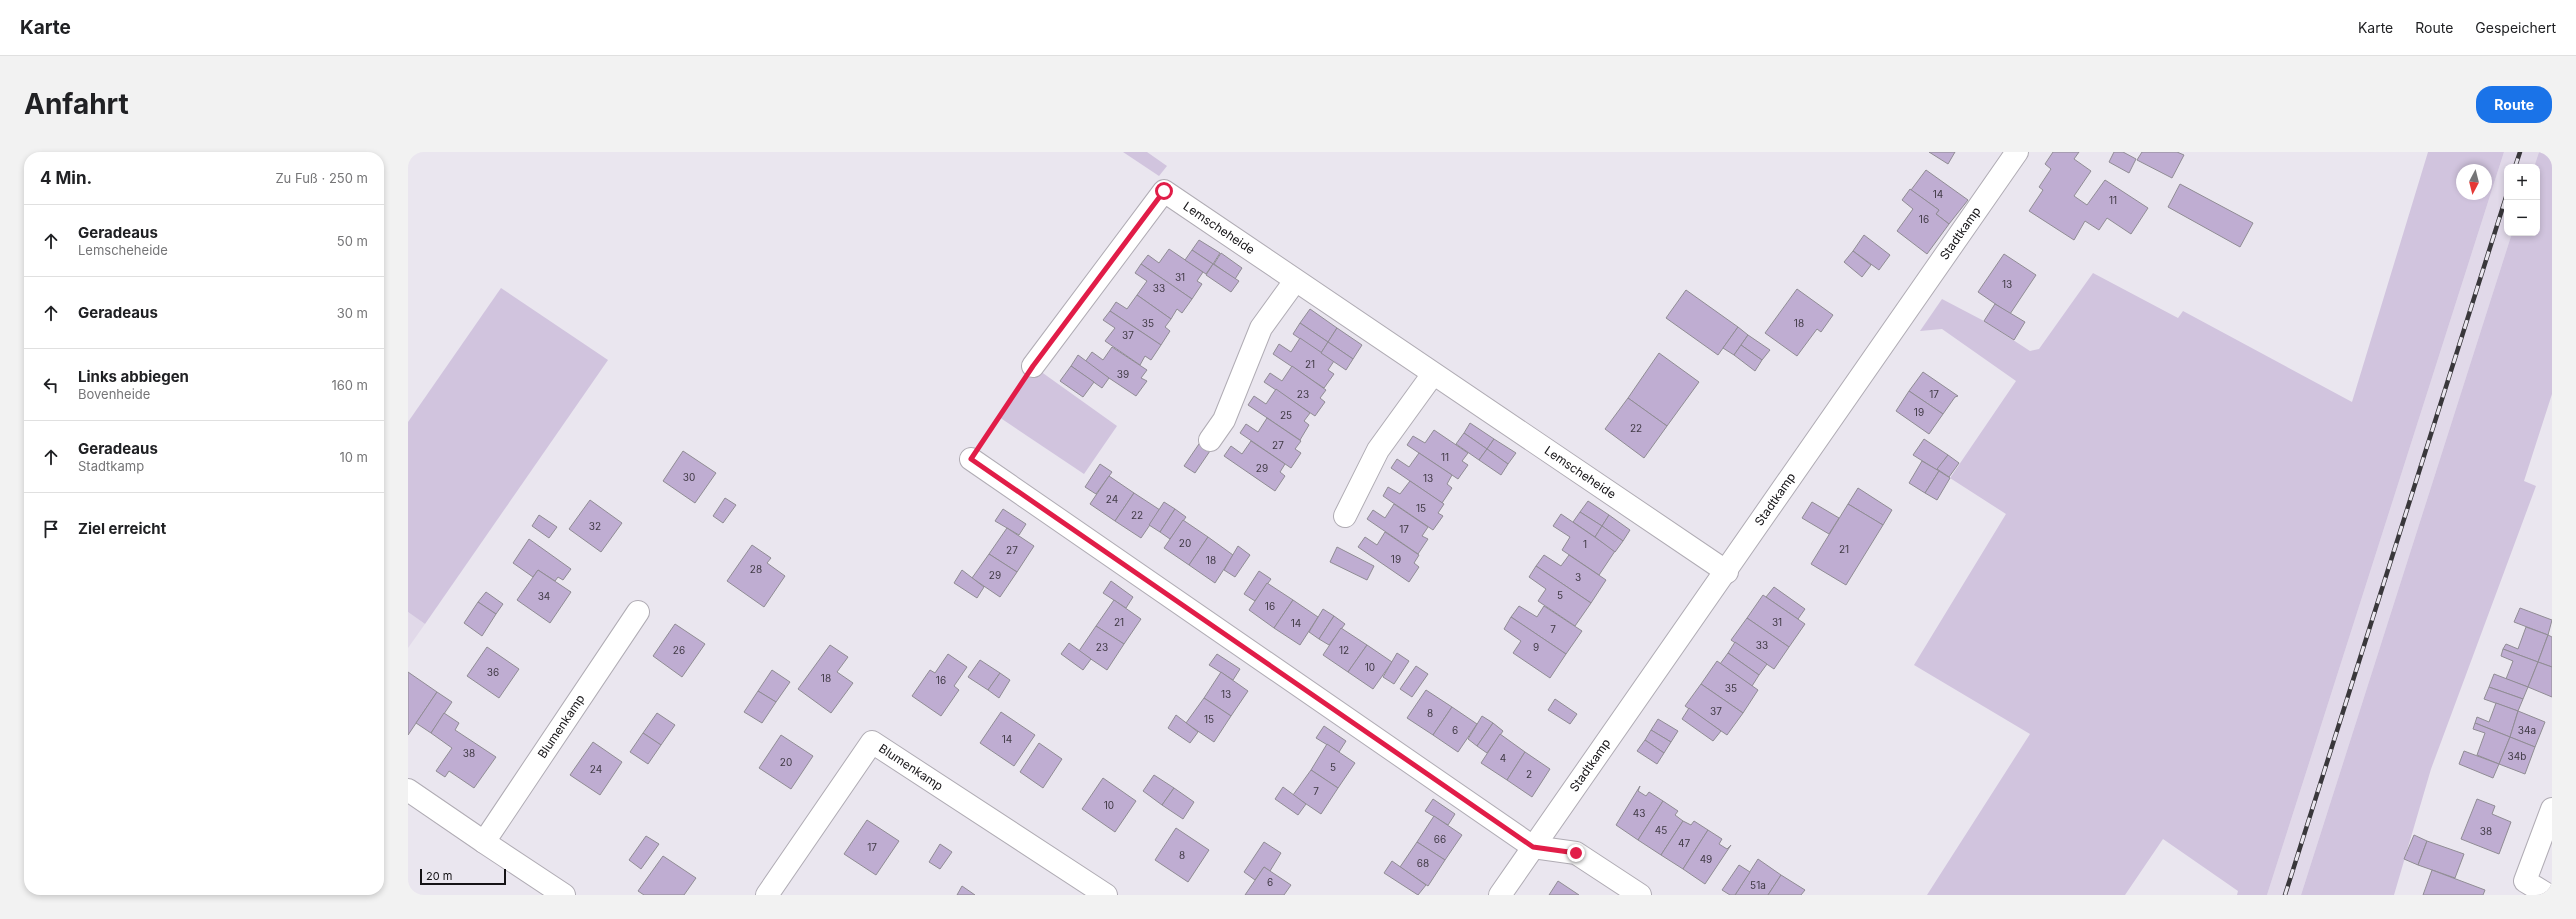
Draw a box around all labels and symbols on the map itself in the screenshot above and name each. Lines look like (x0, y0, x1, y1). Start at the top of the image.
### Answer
north arrow (2456, 164, 2492, 200)
route start (1155, 182, 1173, 200)
house number: 14 (1933, 188, 1943, 200)
house number: 11 (2109, 194, 2117, 206)
street label: Lemscheheide (1181, 198, 1258, 257)
street label: Stadtkamp (1936, 204, 1984, 262)
house number: 16 (1919, 213, 1929, 225)
house number: 31 (1175, 271, 1185, 283)
house number: 13 (2002, 278, 2012, 290)
house number: 33 (1153, 282, 1165, 294)
house number: 35 (1142, 317, 1154, 329)
house number: 18 (1794, 317, 1804, 329)
house number: 37 (1122, 329, 1134, 341)
house number: 21 (1305, 358, 1315, 370)
house number: 39 (1117, 368, 1129, 380)
house number: 23 (1297, 388, 1309, 400)
house number: 17 (1929, 388, 1939, 400)
house number: 19 (1914, 406, 1924, 418)
house number: 25 (1280, 409, 1292, 421)
house number: 22 (1630, 422, 1642, 434)
house number: 27 (1272, 439, 1284, 451)
street label: Lemscheheide (1542, 443, 1619, 502)
house number: 11 (1441, 451, 1449, 463)
house number: 29 (1256, 462, 1268, 474)
street label: Stadtkamp (1751, 470, 1799, 528)
house number: 30 (683, 471, 695, 483)
house number: 13 (1423, 472, 1433, 484)
house number: 24 (1106, 493, 1118, 505)
house number: 15 (1416, 502, 1426, 514)
house number: 22 (1131, 509, 1143, 521)
house number: 32 (589, 520, 601, 532)
house number: 17 (1399, 523, 1409, 535)
house number: 20 (1179, 537, 1191, 549)
house number: 1 (1583, 538, 1587, 550)
house number: 21 (1839, 543, 1849, 555)
house number: 27 (1006, 544, 1018, 556)
house number: 19 (1391, 553, 1401, 565)
house number: 18 (1206, 554, 1216, 566)
house number: 28 (750, 563, 762, 575)
house number: 29 (989, 569, 1001, 581)
house number: 3 (1575, 571, 1581, 583)
house number: 5 (1557, 589, 1563, 601)
house number: 34 (538, 590, 550, 602)
house number: 16 (1265, 600, 1275, 612)
house number: 21 (1114, 616, 1124, 628)
house number: 31 (1772, 616, 1782, 628)
house number: 14 (1291, 617, 1301, 629)
house number: 7 (1550, 623, 1556, 635)
house number: 33 (1756, 639, 1768, 651)
house number: 23 (1096, 641, 1108, 653)
house number: 9 (1533, 641, 1539, 653)
house number: 26 (673, 644, 685, 656)
house number: 12 (1339, 644, 1349, 656)
house number: 10 (1365, 661, 1375, 673)
house number: 36 (487, 666, 499, 678)
house number: 18 (821, 672, 831, 684)
house number: 16 (936, 674, 946, 686)
house number: 35 (1725, 682, 1737, 694)
house number: 13 (1221, 688, 1231, 700)
street label: Blumenkamp (534, 691, 588, 761)
house number: 37 (1710, 705, 1722, 717)
house number: 8 (1427, 707, 1433, 719)
house number: 15 (1204, 713, 1214, 725)
house number: 6 (1452, 724, 1458, 736)
house number: 34a (2518, 724, 2536, 736)
house number: 14 (1002, 733, 1012, 745)
street label: Stadtkamp (1566, 736, 1613, 794)
street label: Blumenkamp (876, 741, 946, 793)
house number: 38 (463, 747, 475, 759)
house number: 34b (2508, 750, 2526, 762)
house number: 4 (1500, 752, 1506, 764)
house number: 20 (780, 756, 792, 768)
house number: 5 (1330, 761, 1336, 773)
house number: 24 (590, 763, 602, 775)
house number: 2 (1526, 768, 1532, 780)
house number: 7 (1313, 785, 1319, 797)
house number: 10 (1104, 799, 1114, 811)
house number: 43 (1633, 807, 1645, 819)
house number: 45 (1655, 824, 1667, 836)
house number: 38 (2480, 825, 2492, 837)
house number: 66 (1434, 833, 1446, 845)
house number: 47 (1678, 837, 1690, 849)
house number: 17 (867, 841, 877, 853)
route end (1567, 844, 1585, 862)
house number: 8 (1179, 849, 1185, 861)
house number: 49 (1700, 853, 1712, 865)
house number: 68 (1417, 857, 1429, 869)
scale bar (420, 867, 506, 886)
house number: 6 (1267, 876, 1273, 888)
house number: 51a (1750, 879, 1766, 891)

